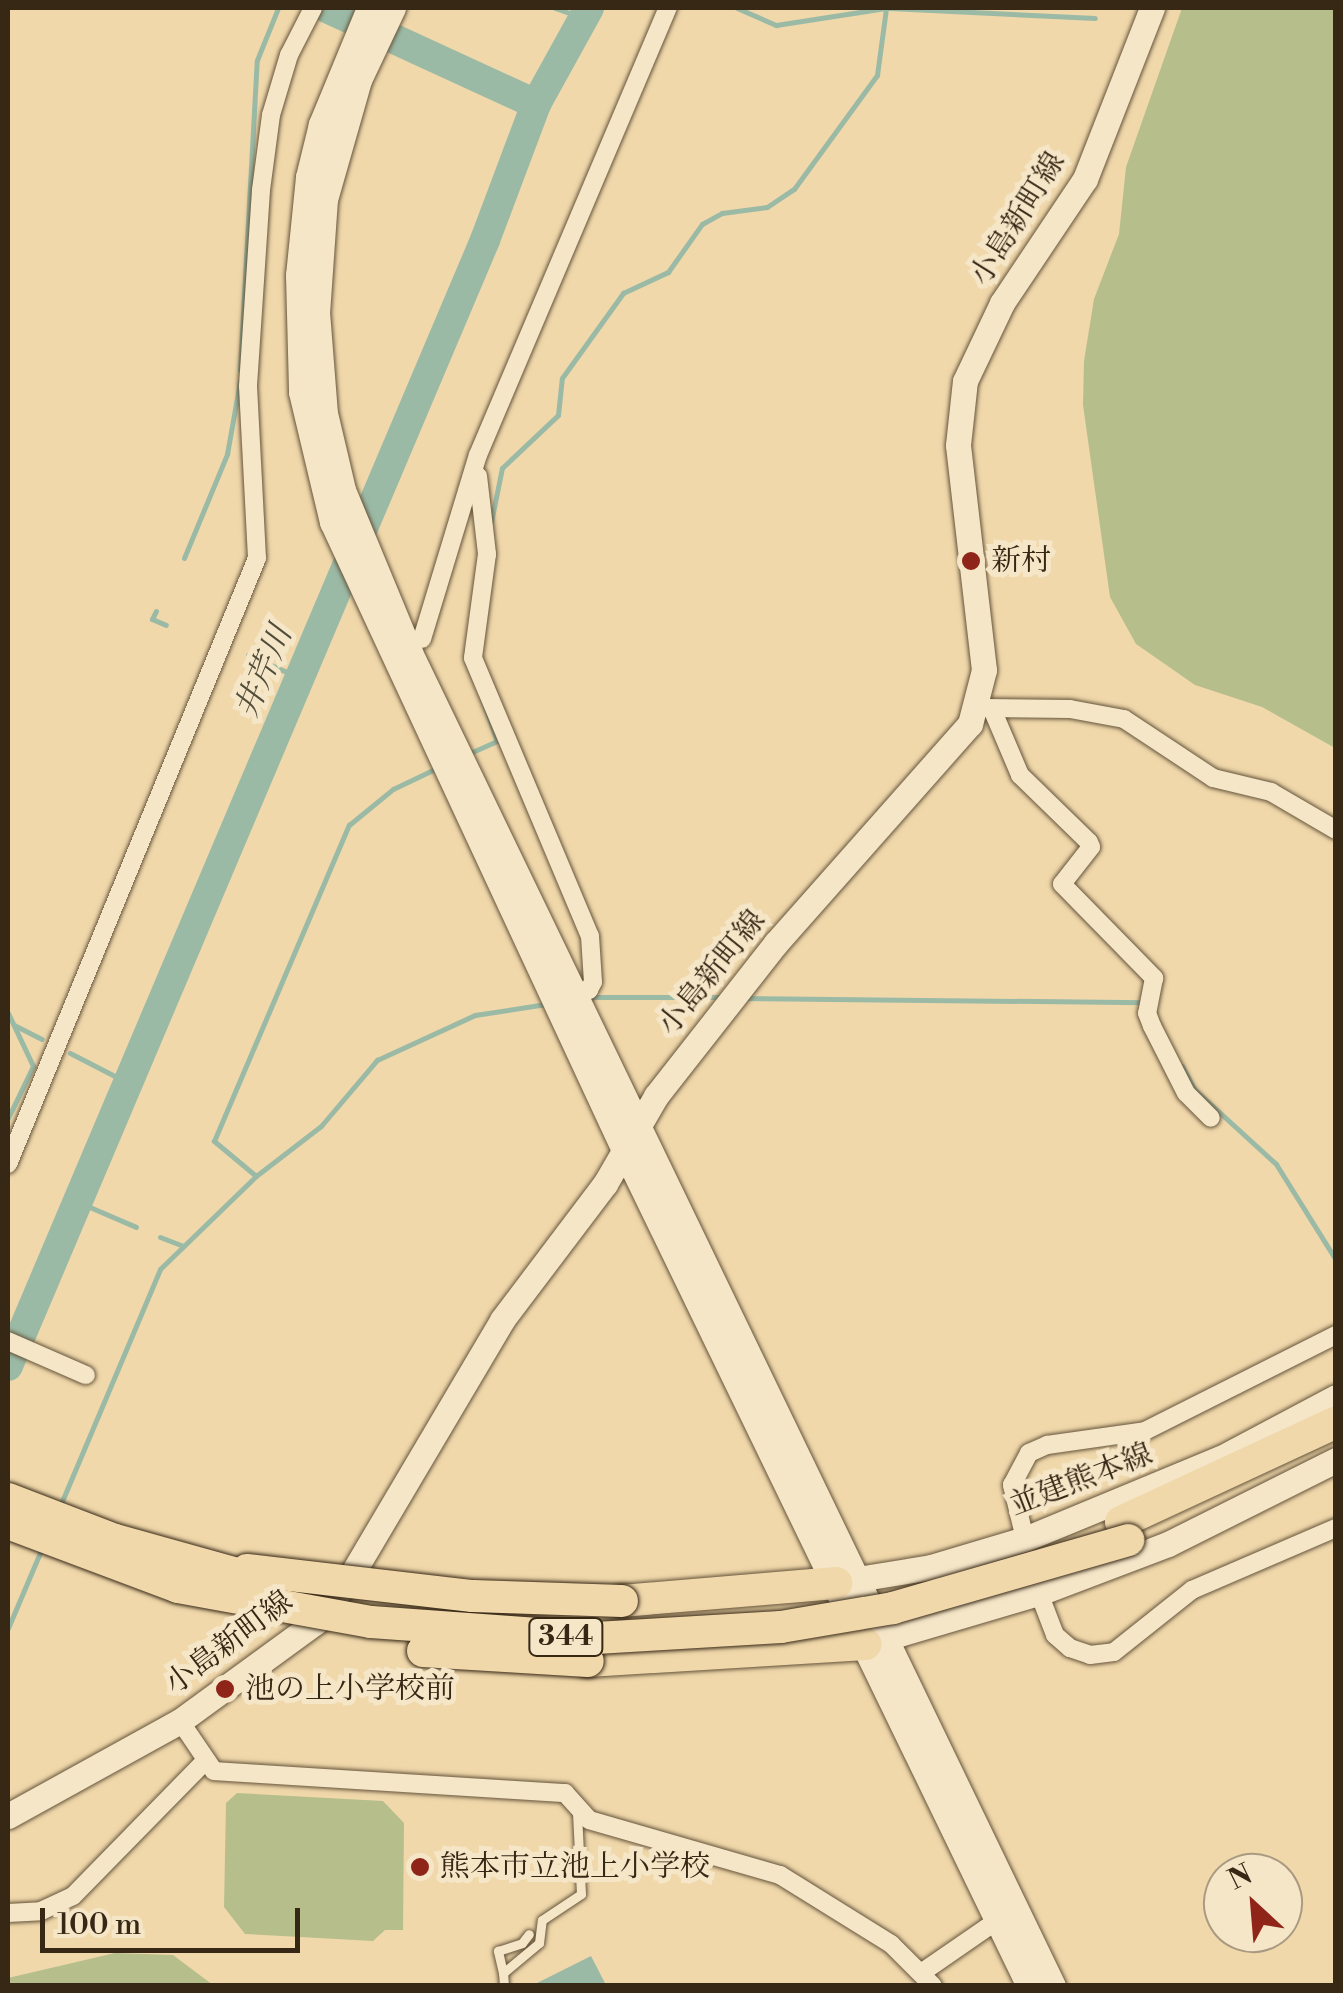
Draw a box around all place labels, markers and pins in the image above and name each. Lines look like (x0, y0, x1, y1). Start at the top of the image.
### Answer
place label: 新村 (991, 543, 1051, 579)
marker: 新村 (960, 550, 982, 572)
place label: 池の上小学校前 (245, 1671, 455, 1707)
marker: 池の上小学校前 (214, 1678, 236, 1700)
place label: 熊本市立池上小学校 (440, 1849, 710, 1885)
marker: 熊本市立池上小学校 (409, 1856, 431, 1878)

